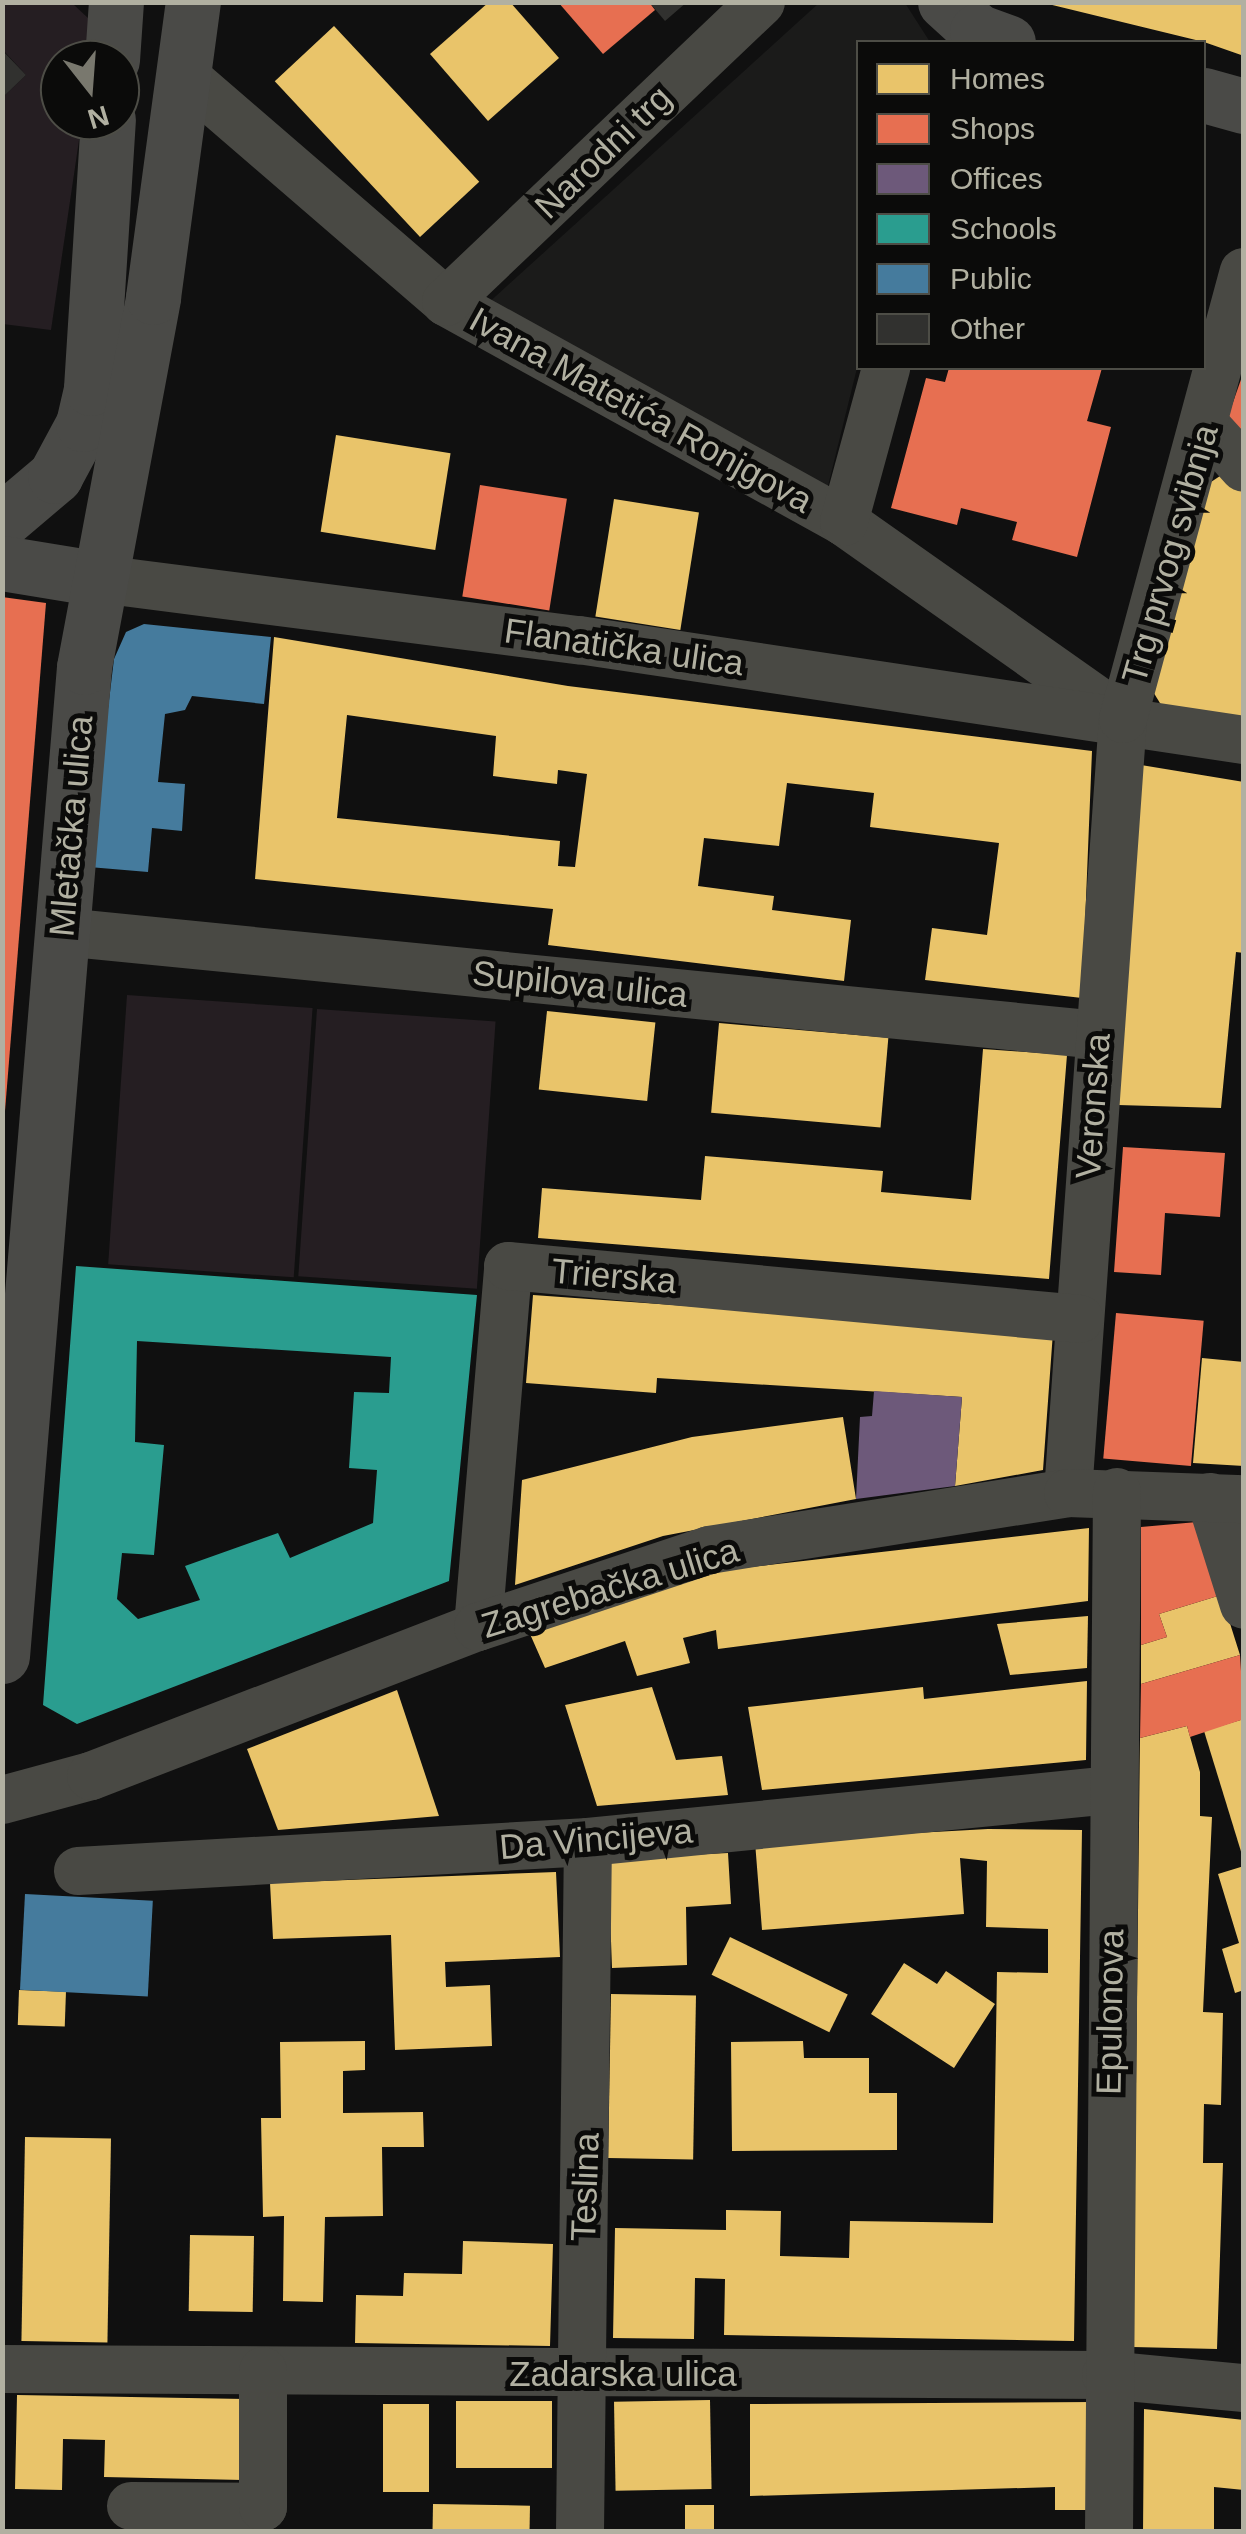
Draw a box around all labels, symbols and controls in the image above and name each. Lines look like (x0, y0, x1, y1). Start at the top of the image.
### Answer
north arrow (40, 40, 140, 140)
legend (856, 40, 1206, 370)
text: Homes (950, 62, 1045, 95)
street label: Narodni trg (526, 77, 680, 227)
text: N (84, 99, 113, 135)
text: Shops (950, 112, 1035, 145)
text: Offices (950, 162, 1043, 195)
text: Schools (950, 212, 1057, 245)
text: Public (950, 262, 1032, 295)
street label: Ivana Matetića Ronjgova (462, 298, 820, 522)
text: Other (950, 312, 1025, 345)
street label: Trg prvog svibnja (1113, 420, 1227, 688)
street label: Flanatička ulica (502, 609, 746, 685)
street label: Mletačka ulica (40, 714, 102, 938)
street label: Supilova ulica (470, 952, 690, 1016)
street label: Veronska (1067, 1032, 1119, 1180)
street label: Trierska (550, 1250, 678, 1302)
street label: Zagrebačka ulica (476, 1529, 744, 1647)
street label: Da Vincijeva (498, 1810, 694, 1868)
street label: Epulonova (1088, 1929, 1132, 2095)
street label: Teslina (562, 2132, 608, 2242)
street label: Zadarska ulica (509, 2353, 737, 2395)

